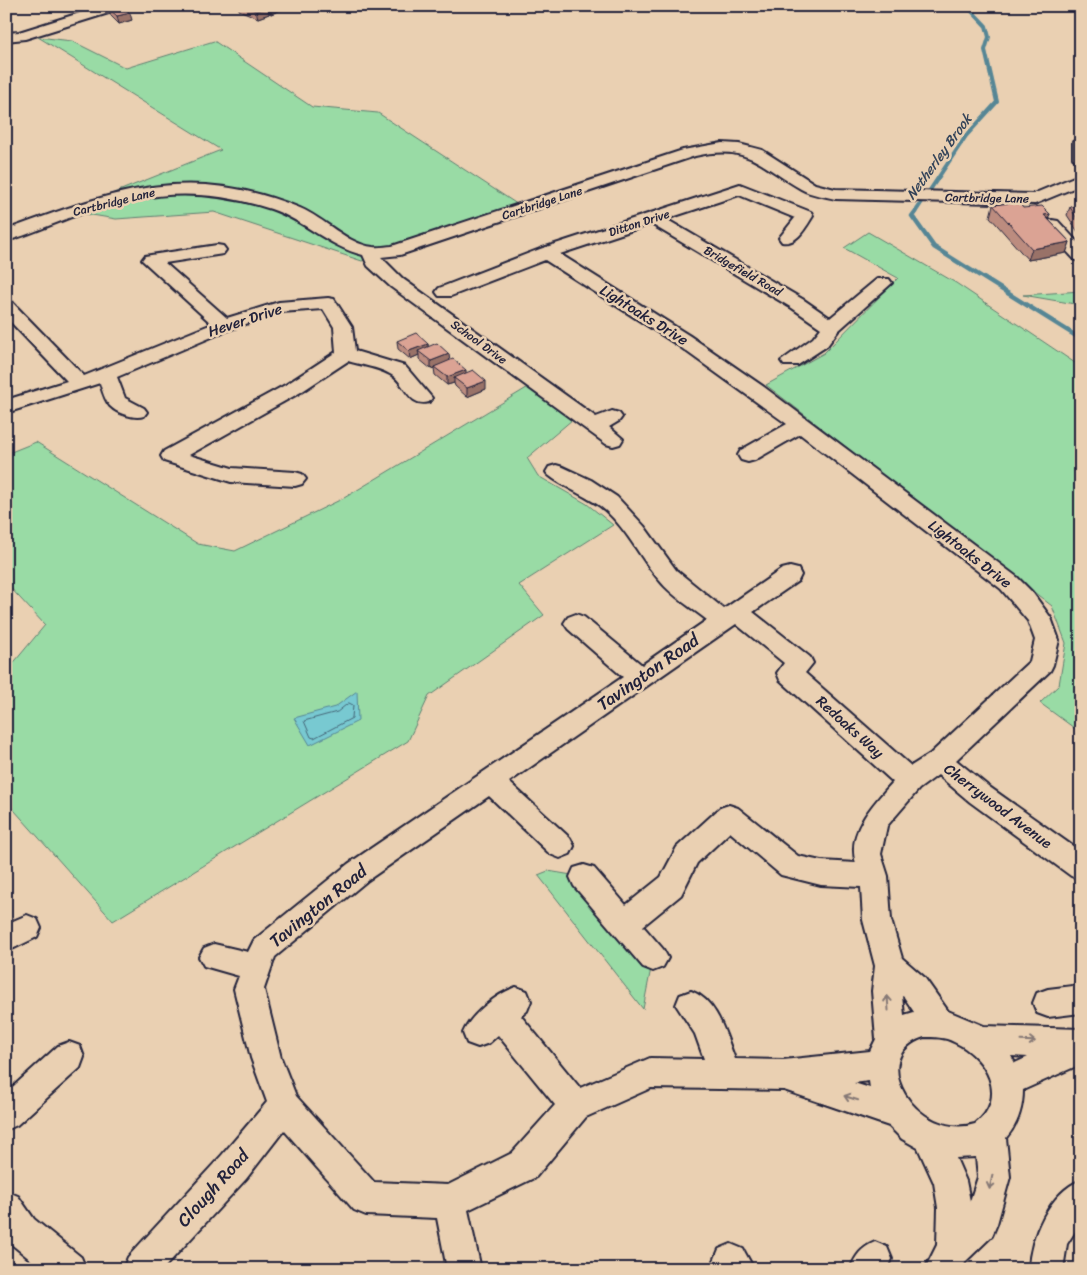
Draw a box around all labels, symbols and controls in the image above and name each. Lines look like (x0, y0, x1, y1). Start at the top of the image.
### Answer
water label: Netherley Brook (899, 107, 980, 205)
street label: Cartbridge Lane (499, 180, 585, 226)
street label: Cartbridge Lane (71, 181, 157, 223)
street label: Cartbridge Lane (945, 186, 1029, 210)
street label: Ditton Drive (606, 203, 672, 243)
street label: Bridgefield Road (700, 240, 787, 303)
street label: Lightoaks Drive (595, 277, 694, 353)
street label: Hever Drive (204, 296, 286, 344)
street label: School Drive (446, 314, 512, 370)
street label: Lightoaks Drive (922, 513, 1018, 595)
street label: Tavington Road (590, 624, 707, 719)
street label: Redoaks Way (810, 689, 890, 765)
street label: Cherrywood Avenue (938, 756, 1058, 856)
street label: Tavington Road (262, 855, 376, 956)
one-way arrow (884, 996, 893, 1012)
one-way arrow (1019, 1036, 1035, 1046)
one-way arrow (844, 1093, 860, 1103)
street label: Clough Road (169, 1140, 258, 1235)
one-way arrow (986, 1174, 996, 1190)

